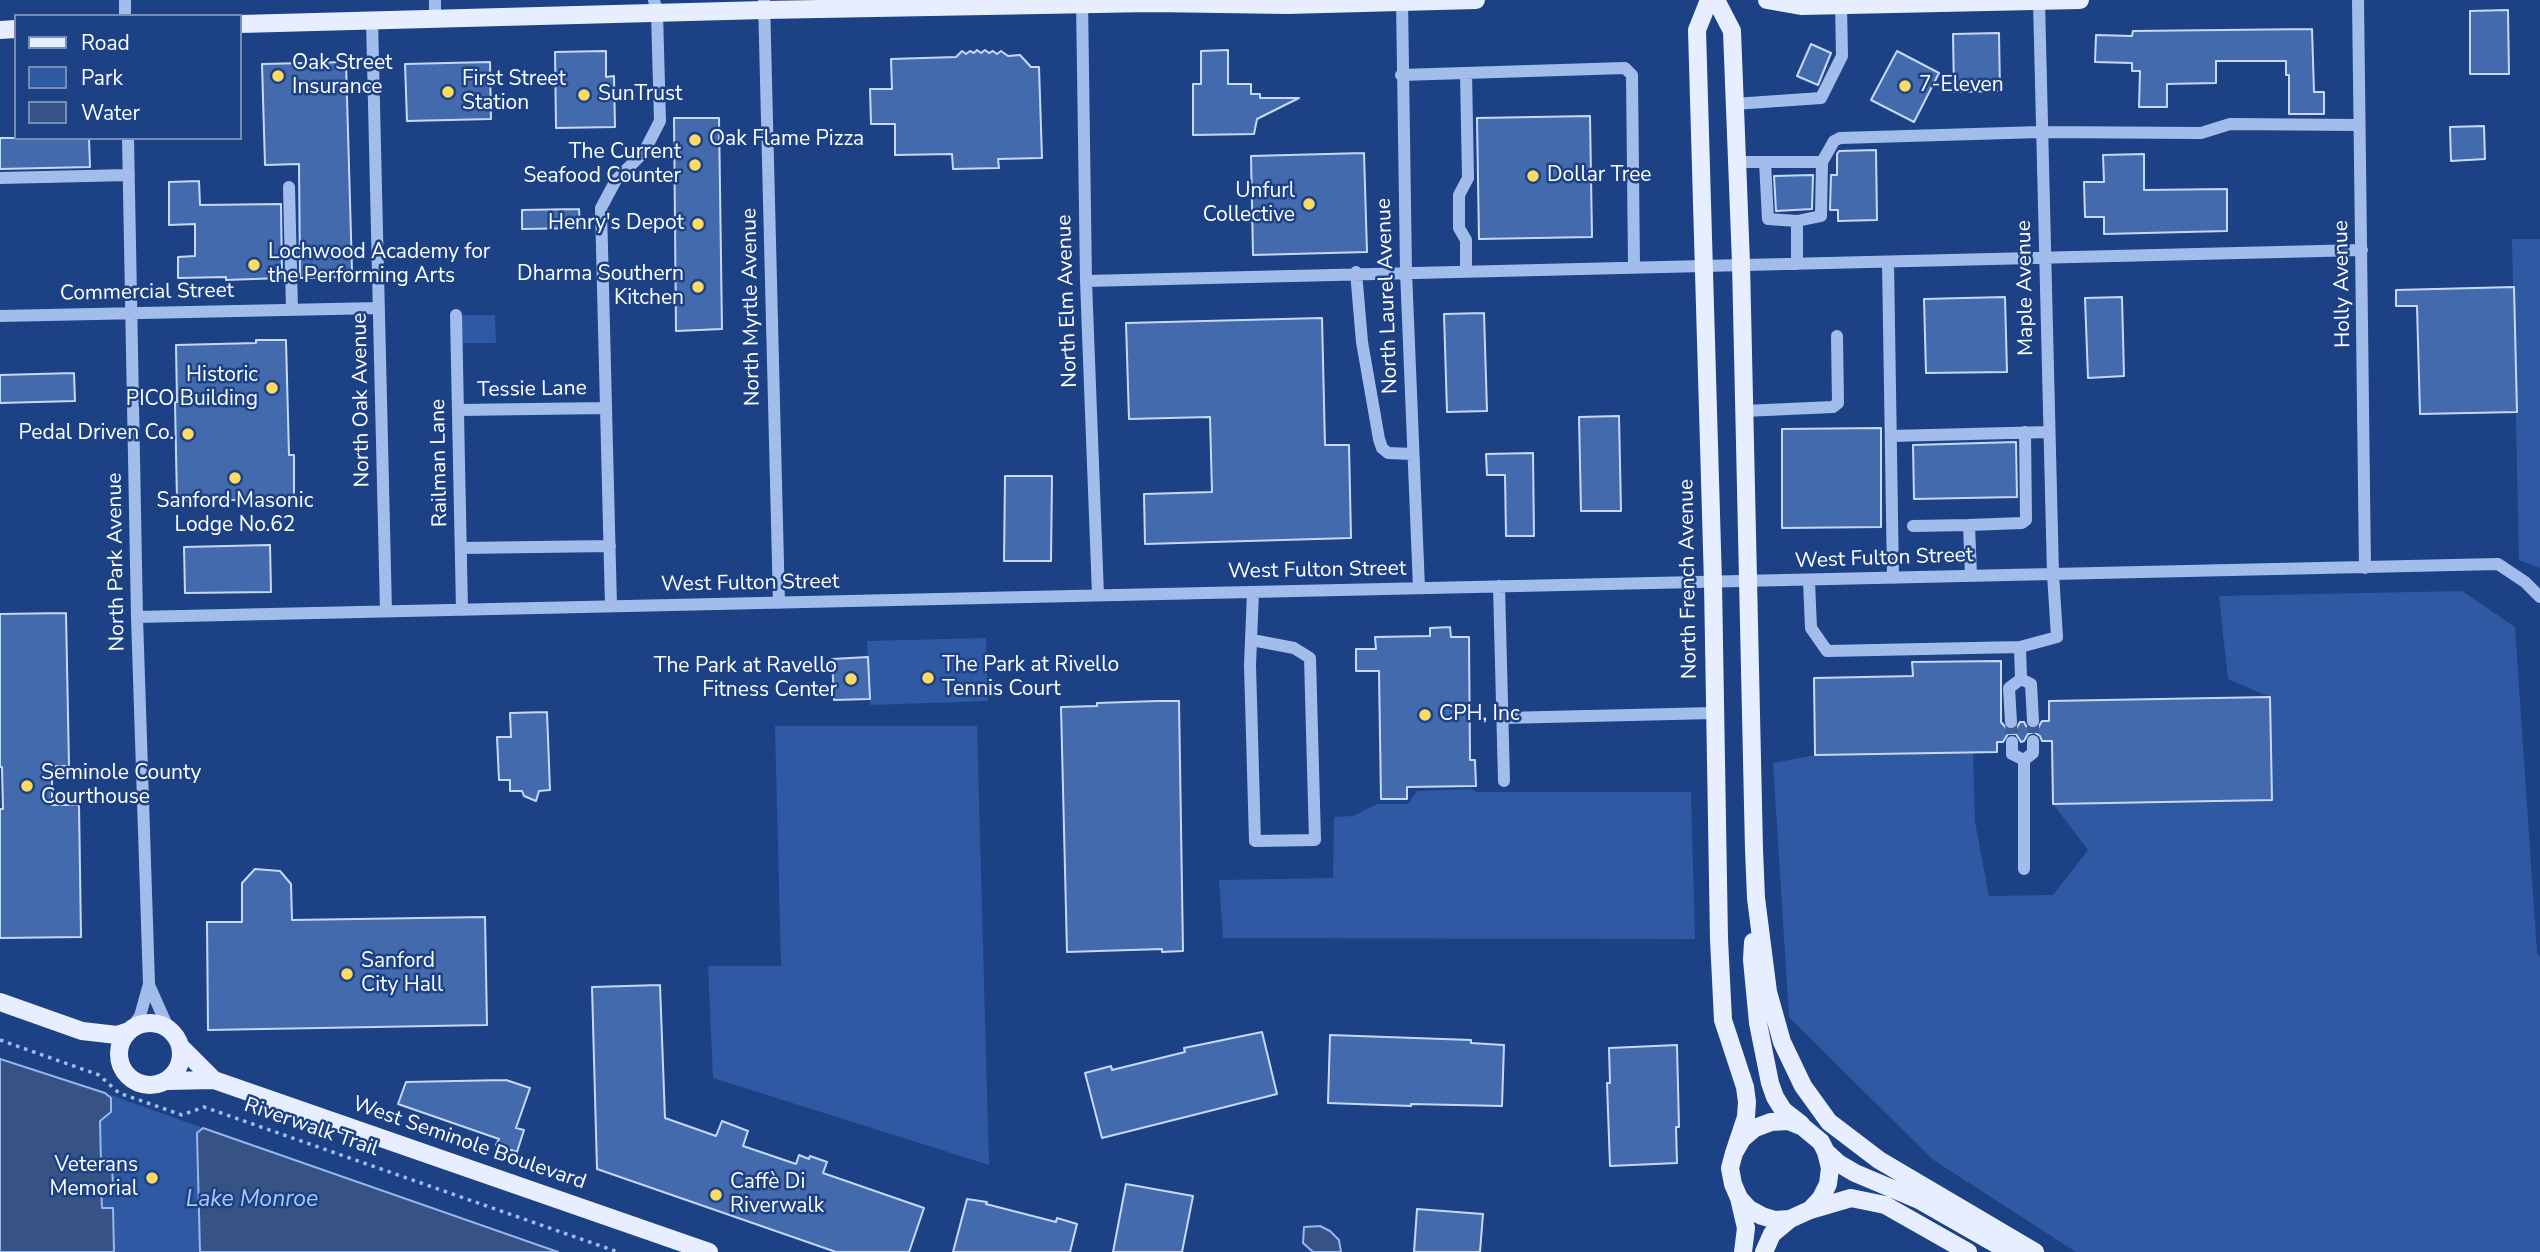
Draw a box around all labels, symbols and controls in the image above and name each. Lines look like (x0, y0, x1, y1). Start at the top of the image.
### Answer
legend (14, 14, 242, 140)
text: Road (81, 29, 130, 57)
place label: Oak Street Insurance (292, 51, 392, 101)
text: Park (81, 64, 123, 92)
place label: First Street Station (462, 67, 566, 117)
marker: Oak Street Insurance (270, 68, 286, 84)
place label: 7-Eleven (1919, 73, 2004, 99)
marker: 7-Eleven (1897, 78, 1913, 94)
place label: SunTrust (598, 82, 682, 108)
marker: First Street Station (440, 84, 456, 100)
marker: SunTrust (576, 87, 592, 103)
text: Water (81, 99, 140, 127)
place label: Oak Flame Pizza (709, 127, 864, 153)
marker: Oak Flame Pizza (687, 132, 703, 148)
place label: The Current Seafood Counter (523, 140, 681, 190)
marker: The Current Seafood Counter (687, 157, 703, 173)
place label: Dollar Tree (1547, 163, 1651, 189)
marker: Dollar Tree (1525, 168, 1541, 184)
place label: Unfurl Collective (1203, 179, 1295, 229)
marker: Unfurl Collective (1301, 196, 1317, 212)
street label: North Laurel Avenue (1372, 198, 1404, 394)
street label: North Myrtle Avenue (738, 208, 766, 406)
place label: Henry's Depot (548, 211, 684, 237)
street label: North Elm Avenue (1052, 214, 1084, 388)
marker: Henry's Depot (690, 216, 706, 232)
street label: Maple Avenue (2012, 220, 2040, 356)
street label: Holly Avenue (2329, 220, 2357, 348)
place label: Lochwood Academy for the Performing Arts (268, 240, 490, 290)
marker: Lochwood Academy for the Performing Arts (246, 257, 262, 273)
place label: Dharma Southern Kitchen (517, 262, 684, 312)
street label: Commercial Street (60, 279, 234, 307)
marker: Dharma Southern Kitchen (690, 279, 706, 295)
street label: North Oak Avenue (348, 313, 376, 487)
place label: Historic PICO Building (126, 363, 258, 413)
street label: Tessie Lane (477, 376, 587, 404)
marker: Historic PICO Building (264, 380, 280, 396)
street label: Railman Lane (426, 399, 454, 527)
place label: Pedal Driven Co. (18, 421, 174, 447)
marker: Pedal Driven Co. (180, 426, 196, 442)
marker: Sanford Masonic Lodge No.62 (227, 470, 243, 486)
street label: North Park Avenue (103, 472, 131, 652)
street label: North French Avenue (1675, 479, 1703, 679)
place label: Sanford Masonic Lodge No.62 (157, 489, 313, 539)
street label: West Fulton Street (1794, 543, 1974, 575)
street label: West Fulton Street (1228, 557, 1406, 585)
street label: West Fulton Street (661, 570, 839, 598)
place label: The Park at Rivello Tennis Court (942, 653, 1119, 703)
place label: The Park at Ravello Fitness Center (654, 654, 837, 704)
marker: The Park at Rivello Tennis Court (920, 670, 936, 686)
marker: The Park at Ravello Fitness Center (843, 671, 859, 687)
place label: CPH, Inc (1439, 702, 1520, 728)
marker: CPH, Inc (1417, 707, 1433, 723)
place label: Seminole County Courthouse (41, 761, 201, 811)
marker: Seminole County Courthouse (19, 778, 35, 794)
place label: Sanford City Hall (361, 949, 443, 999)
marker: Sanford City Hall (339, 966, 355, 982)
street label: West Seminole Boulevard (349, 1092, 589, 1196)
street label: Riverwalk Trail (241, 1093, 381, 1163)
place label: Veterans Memorial (49, 1153, 138, 1203)
marker: Veterans Memorial (144, 1170, 160, 1186)
place label: Caffè Di Riverwalk (730, 1170, 824, 1220)
water label: Lake Monroe (186, 1186, 318, 1214)
marker: Caffè Di Riverwalk (708, 1187, 724, 1203)

